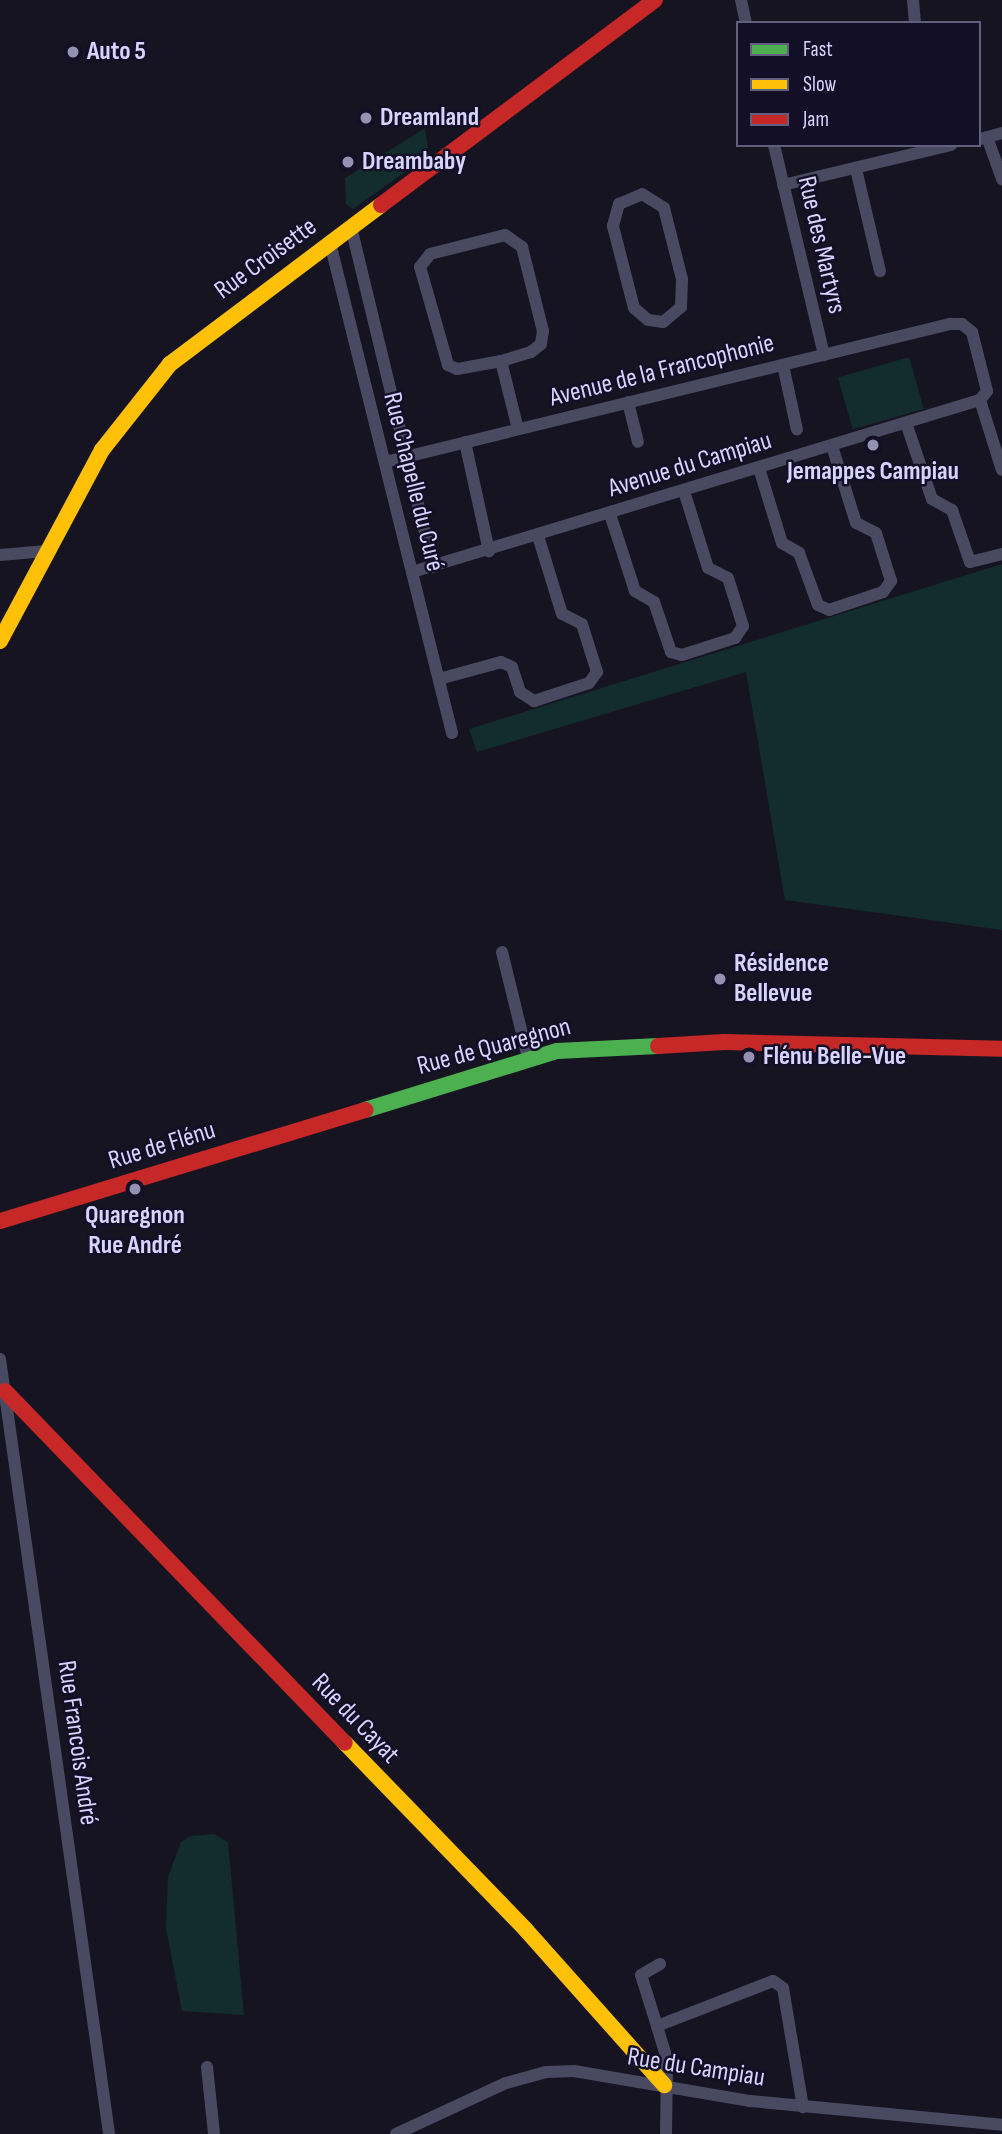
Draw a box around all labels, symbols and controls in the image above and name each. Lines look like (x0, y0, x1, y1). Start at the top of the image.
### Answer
legend (736, 21, 981, 147)
place label: Auto 5 (87, 36, 146, 68)
text: Fast (803, 37, 833, 62)
marker: Auto 5 (65, 44, 81, 60)
text: Slow (803, 72, 836, 97)
place label: Dreamland (380, 102, 479, 134)
text: Jam (803, 107, 829, 132)
marker: Dreamland (358, 110, 374, 126)
place label: Dreambaby (362, 146, 466, 178)
marker: Dreambaby (340, 154, 356, 170)
street label: Rue des Martyrs (790, 173, 852, 317)
street label: Rue Croisette (209, 212, 323, 306)
street label: Avenue de la Francophonie (546, 328, 778, 414)
street label: Rue Chapelle du Curé (376, 389, 450, 575)
street label: Avenue du Campiau (605, 425, 775, 505)
marker: Jemappes Campiau (865, 437, 881, 453)
place label: Jemappes Campiau (787, 456, 959, 488)
place label: Résidence Bellevue (734, 948, 829, 1010)
marker: Résidence Bellevue (712, 971, 728, 987)
street label: Rue de Quaregnon (414, 1012, 574, 1082)
place label: Flénu Belle-Vue (763, 1041, 906, 1073)
marker: Flénu Belle-Vue (741, 1049, 757, 1065)
street label: Rue de Flénu (105, 1115, 219, 1177)
marker: Quaregnon Rue André (127, 1181, 143, 1197)
place label: Quaregnon Rue André (85, 1200, 185, 1262)
street label: Rue Francois André (50, 1659, 104, 1827)
street label: Rue du Cayat (305, 1668, 405, 1770)
street label: Rue du Campiau (625, 2042, 767, 2094)

